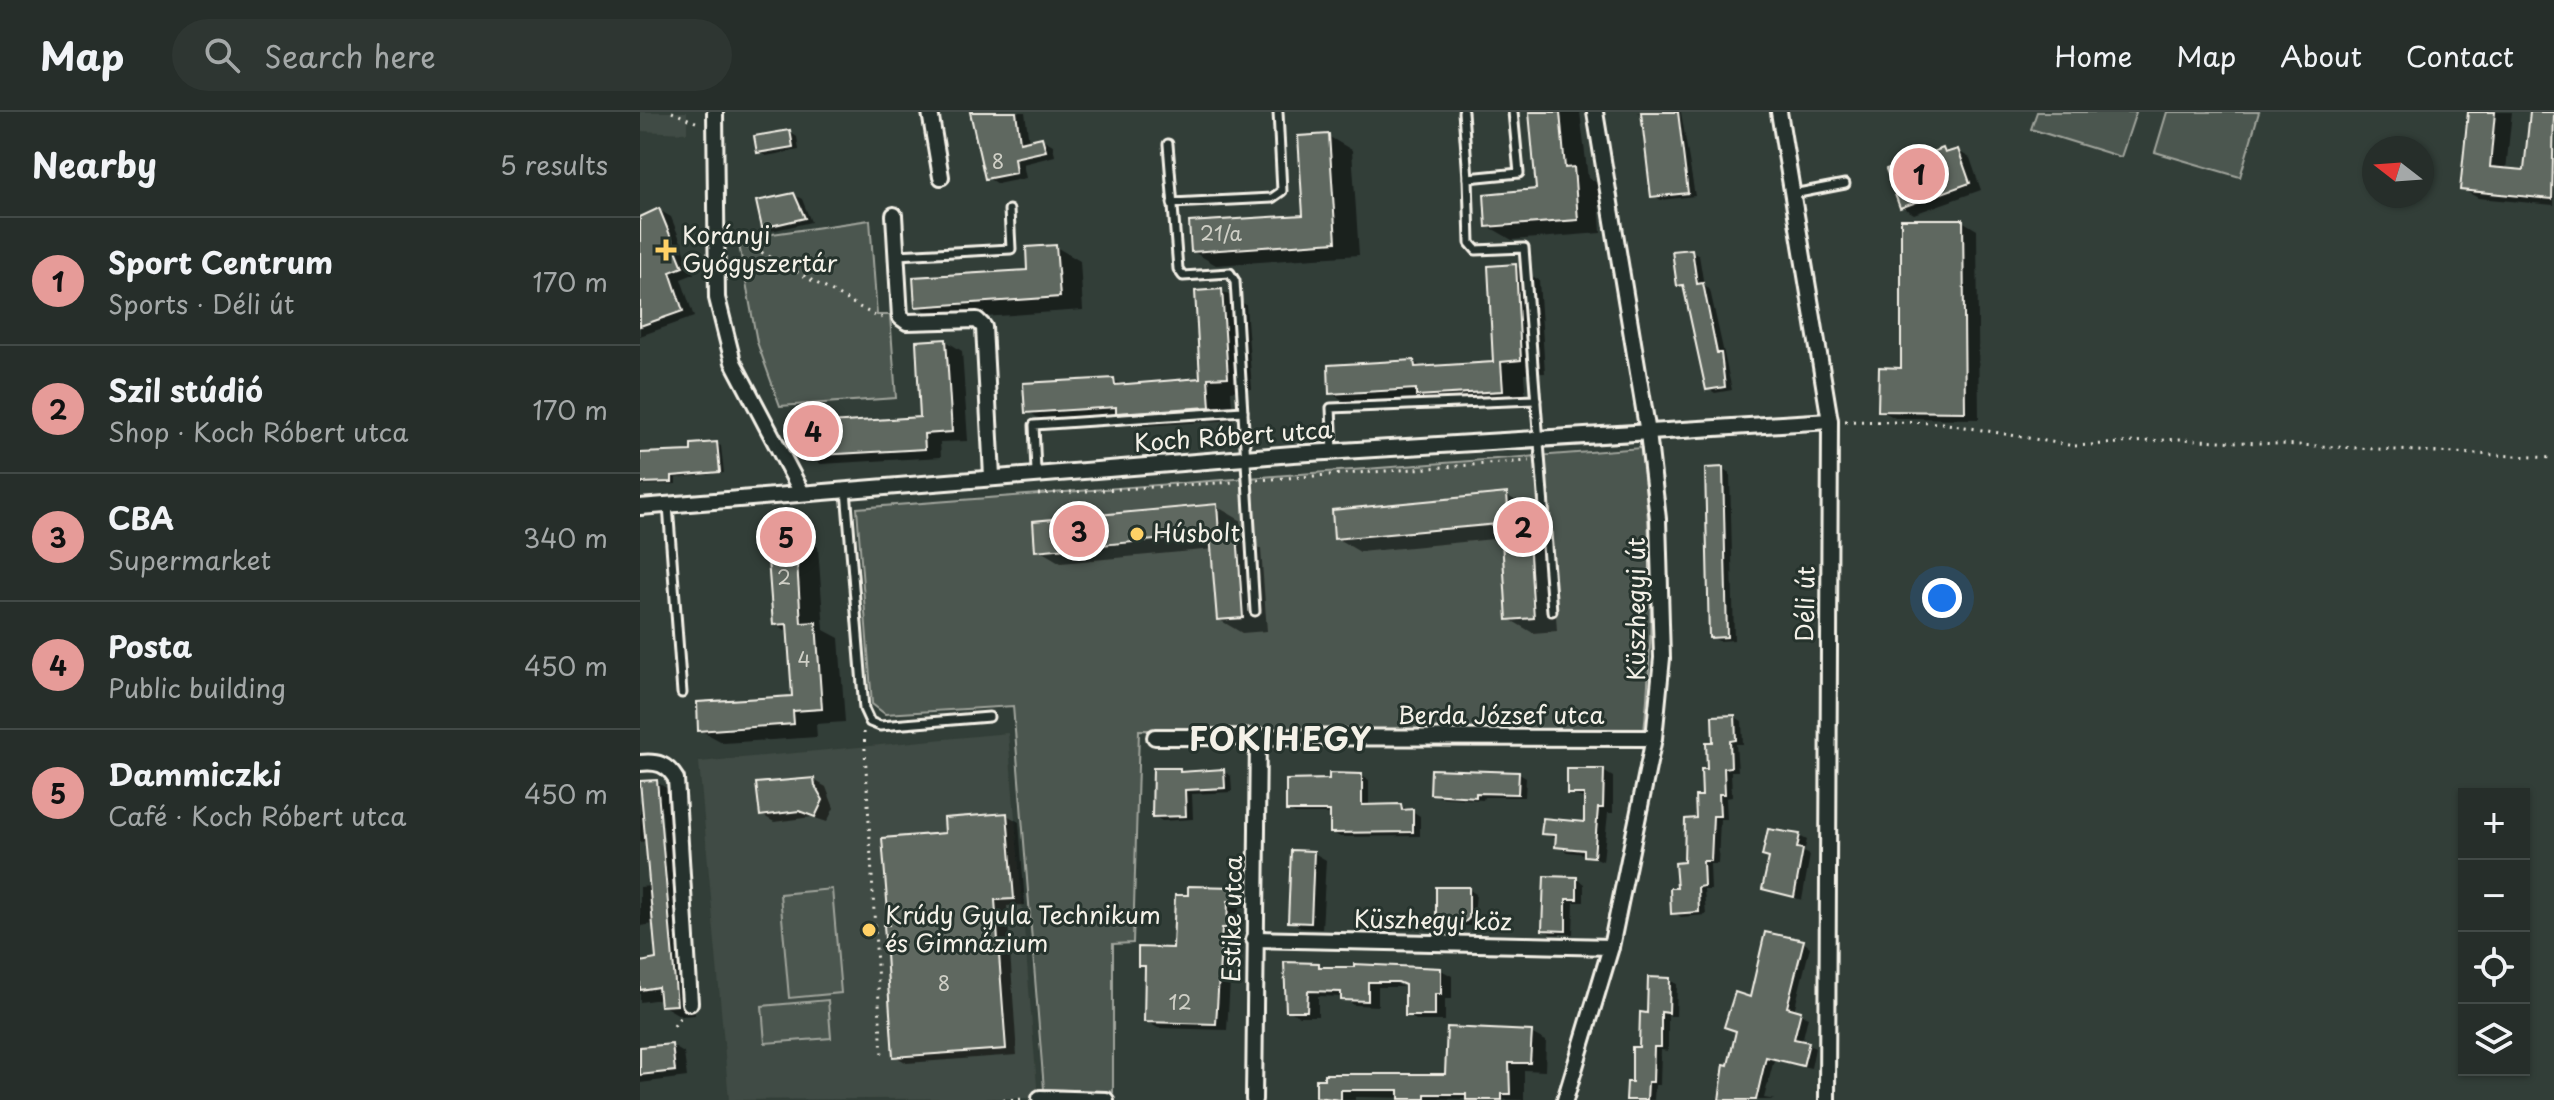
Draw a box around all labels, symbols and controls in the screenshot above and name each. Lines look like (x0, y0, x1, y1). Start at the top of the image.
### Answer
search box (172, 19, 732, 91)
text: Map (40, 27, 124, 84)
icon: search (200, 33, 244, 77)
text: Search here (264, 33, 436, 78)
text: Home (2054, 34, 2132, 77)
text: Map (2176, 34, 2236, 77)
text: About (2280, 34, 2362, 77)
text: Contact (2406, 34, 2514, 77)
north arrow (2362, 136, 2434, 208)
text: Nearby (32, 138, 157, 190)
pin: 1 (1893, 144, 1945, 204)
text: 5 results (500, 145, 608, 184)
house number: 8 (992, 146, 1004, 176)
place label: Korányi Gyógyszertár (682, 216, 837, 280)
house number: 21/a (1200, 218, 1243, 248)
text: Sport Centrum (108, 239, 333, 284)
marker: Korányi Gyógyszertár (657, 241, 675, 259)
text: 1 (52, 262, 64, 301)
text: 170 m (533, 262, 608, 301)
text: Sports · Déli út (108, 284, 294, 323)
text: Szil stúdió (108, 367, 263, 412)
text: 2 (49, 390, 67, 429)
text: 170 m (533, 390, 608, 429)
pin: 4 (787, 401, 839, 461)
street label: Koch Róbert utca (1132, 410, 1333, 460)
text: Shop · Koch Róbert utca (108, 412, 408, 451)
text: CBA (108, 495, 174, 540)
pin: 2 (1497, 497, 1549, 557)
pin: 3 (1053, 501, 1105, 561)
pin: 5 (760, 507, 812, 567)
place label: Húsbolt (1153, 514, 1240, 550)
text: 3 (49, 518, 67, 557)
text: 340 m (523, 518, 608, 557)
marker: Húsbolt (1128, 525, 1146, 543)
street label: Küszhegyi út (1617, 537, 1653, 681)
text: Supermarket (108, 540, 271, 579)
house number: 2 (777, 562, 791, 592)
street label: Déli út (1785, 566, 1823, 642)
your location (1922, 578, 1962, 618)
text: Posta (108, 623, 192, 668)
house number: 4 (797, 644, 811, 674)
text: 4 (49, 646, 67, 685)
text: 450 m (524, 646, 608, 685)
text: Public building (108, 668, 286, 707)
street label: Berda József utca (1398, 696, 1604, 732)
district label: FOKIHEGY (1189, 714, 1373, 762)
text: Dammiczki (108, 751, 282, 796)
text: 5 (50, 774, 66, 813)
text: 450 m (524, 774, 608, 813)
map controls (2458, 788, 2530, 1076)
button: + (2458, 788, 2530, 860)
text: Café · Koch Róbert utca (108, 796, 406, 835)
street label: Estike utca (1212, 855, 1250, 983)
button: − (2458, 860, 2530, 932)
place label: Krúdy Gyula Technikum és Gimnázium (885, 896, 1161, 960)
street label: Küszhegyi köz (1354, 900, 1512, 938)
marker: Krúdy Gyula Technikum és Gimnázium (860, 921, 878, 939)
button: locate (2458, 932, 2530, 1004)
house number: 8 (938, 968, 950, 998)
house number: 12 (1168, 987, 1192, 1017)
button: layers (2458, 1004, 2530, 1076)

